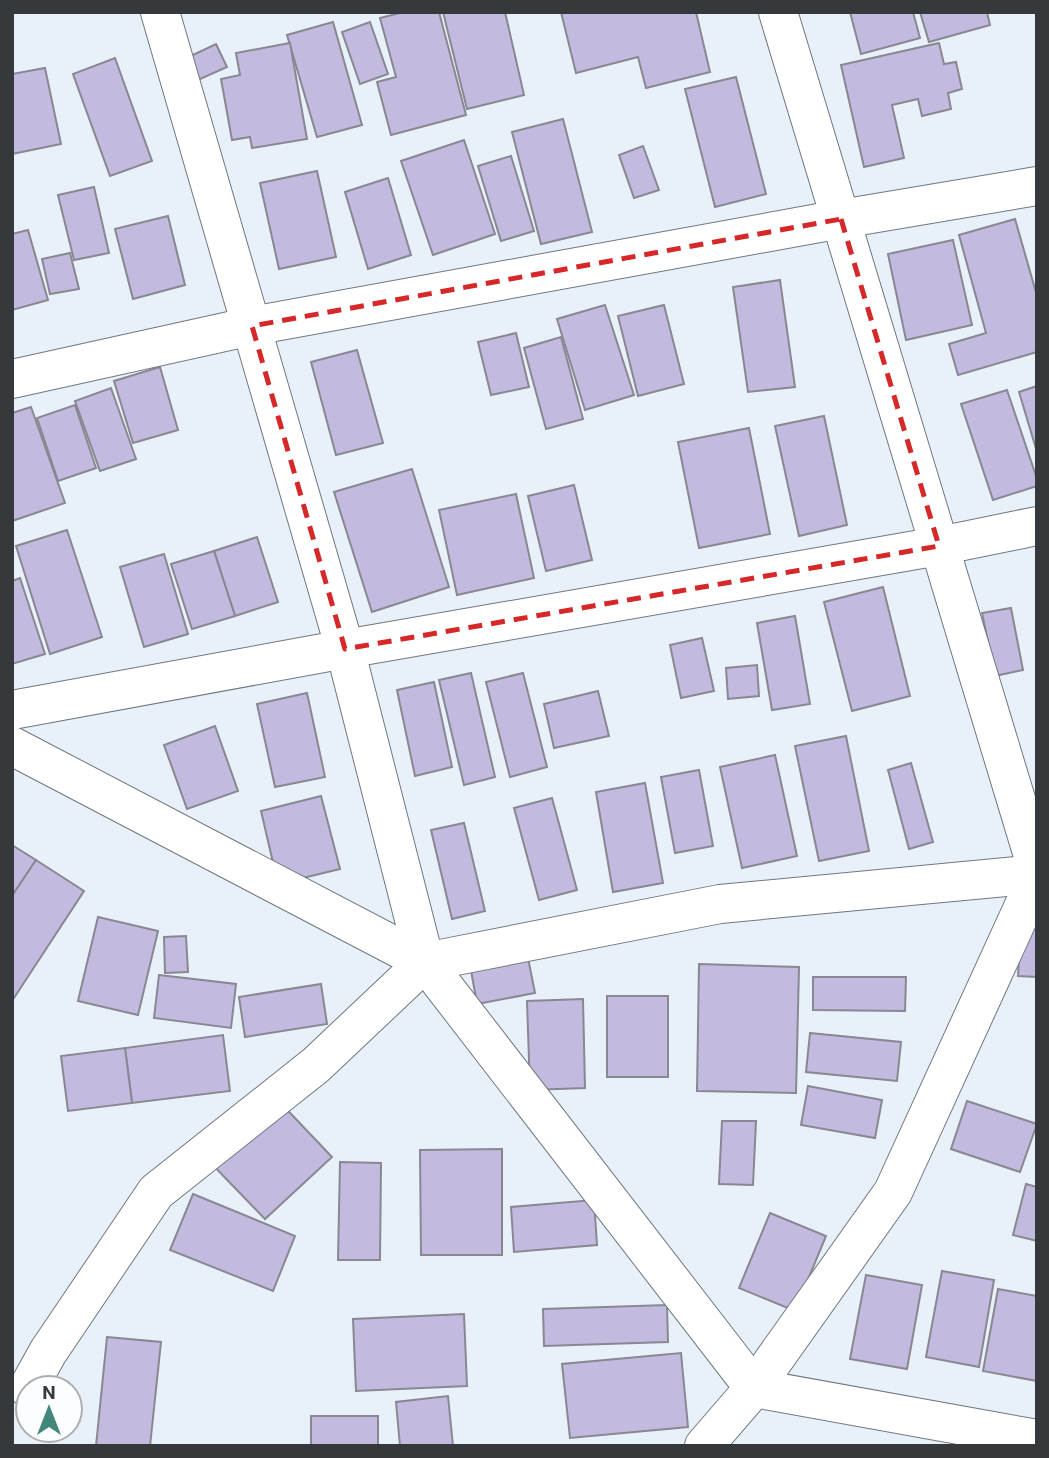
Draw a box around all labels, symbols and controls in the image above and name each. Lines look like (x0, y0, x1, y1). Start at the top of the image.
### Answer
north arrow (14, 1374, 84, 1444)
text: N (42, 1381, 56, 1404)

